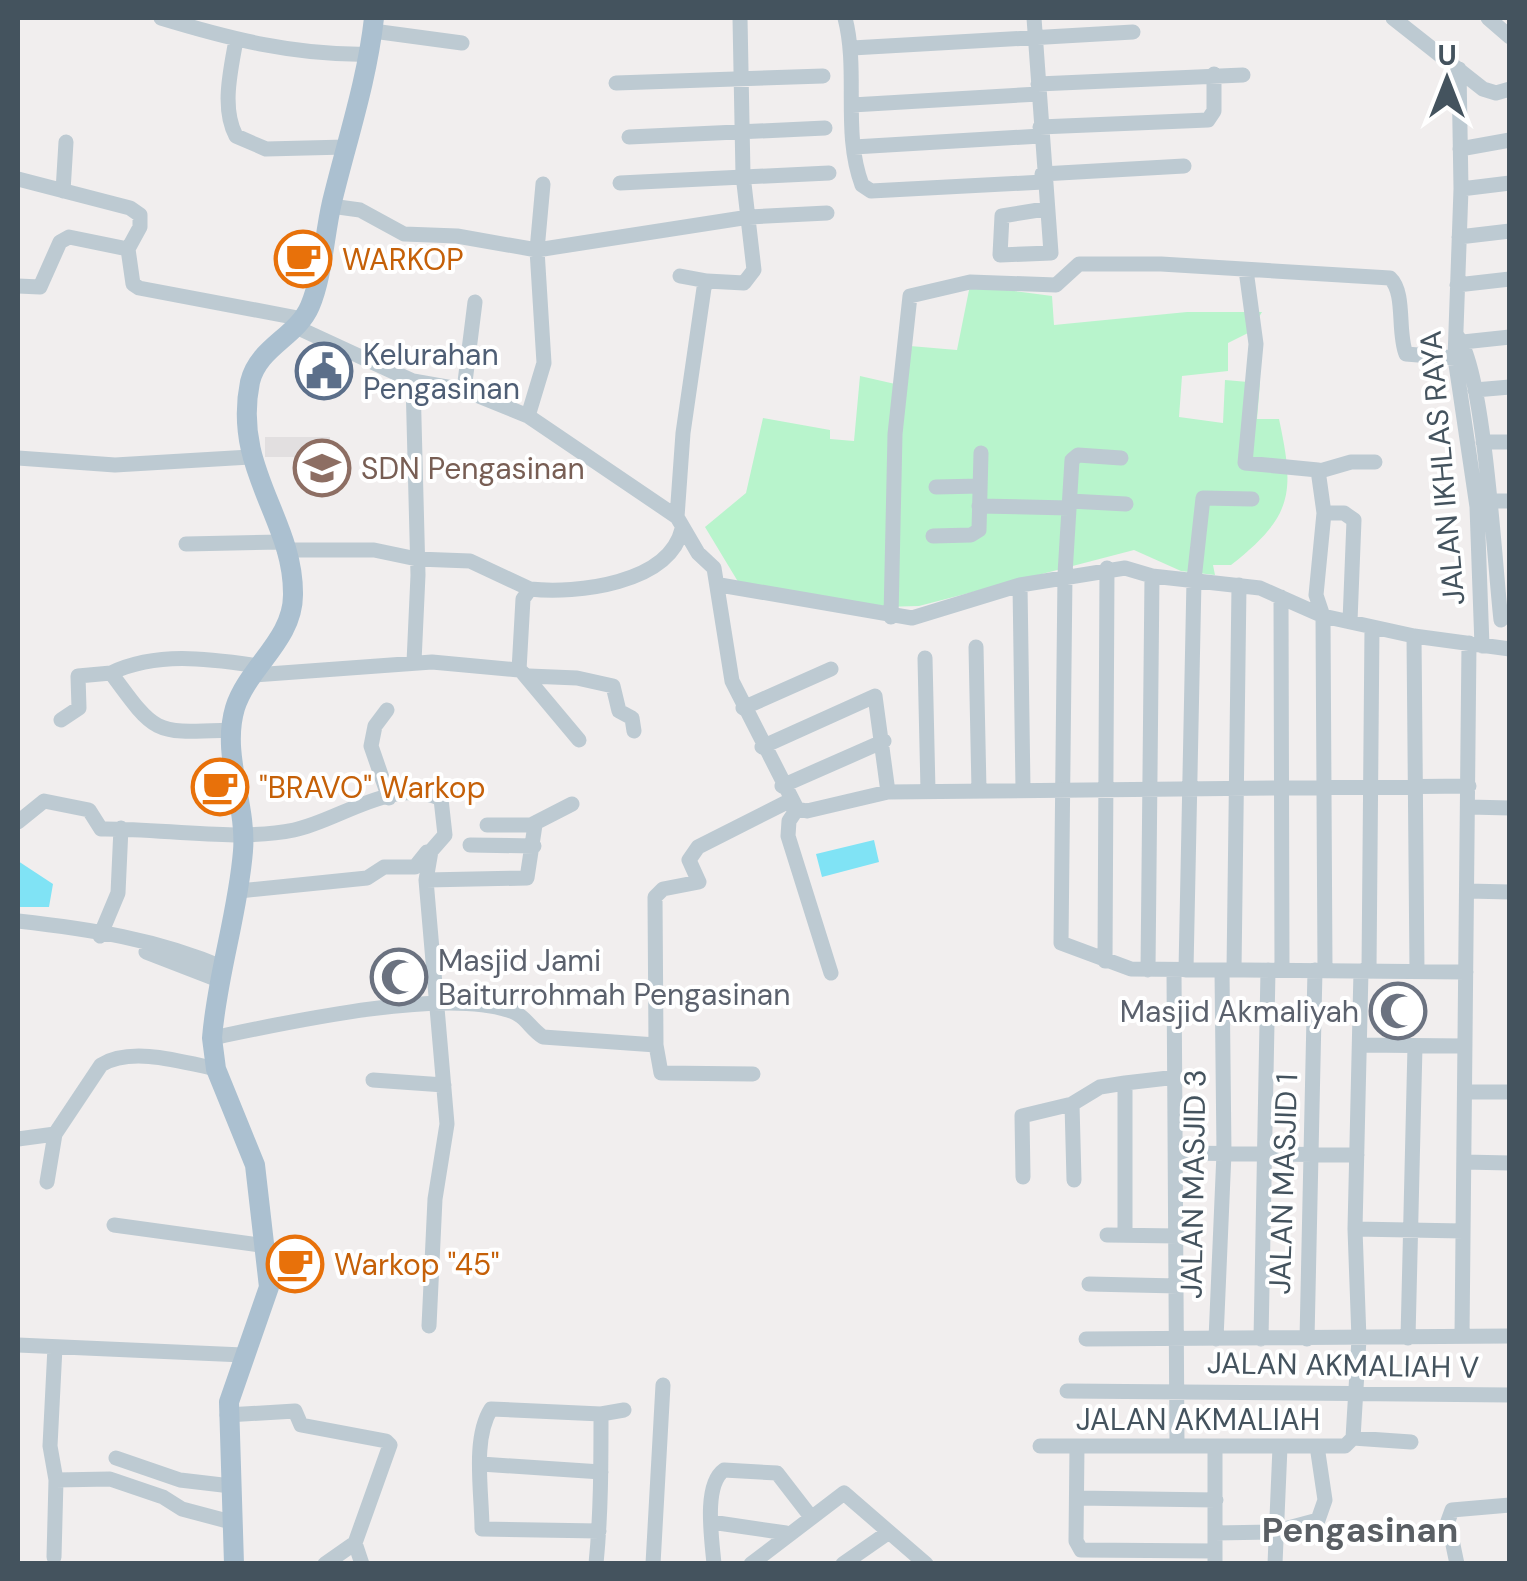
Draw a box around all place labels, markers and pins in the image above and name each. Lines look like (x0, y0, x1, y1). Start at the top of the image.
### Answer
cafe icon: WARKOP (273, 229, 333, 289)
place label: WARKOP (342, 240, 464, 279)
place label: Kelurahan Pengasinan (363, 335, 520, 408)
public building icon: Kelurahan Pengasinan (294, 341, 354, 401)
school or university icon: SDN Pengasinan (292, 438, 352, 498)
place label: SDN Pengasinan (361, 449, 585, 488)
cafe icon: "BRAVO" Warkop (190, 757, 250, 817)
place label: "BRAVO" Warkop (259, 768, 485, 807)
place label: Masjid Jami Baiturrohmah Pengasinan (438, 941, 790, 1014)
mosque icon: Masjid Jami Baiturrohmah Pengasinan (369, 947, 429, 1007)
mosque icon: Masjid Akmaliyah (1368, 981, 1428, 1041)
place label: Masjid Akmaliyah (1120, 992, 1359, 1031)
cafe icon: Warkop "45" (265, 1234, 325, 1294)
place label: Warkop "45" (334, 1245, 499, 1284)

